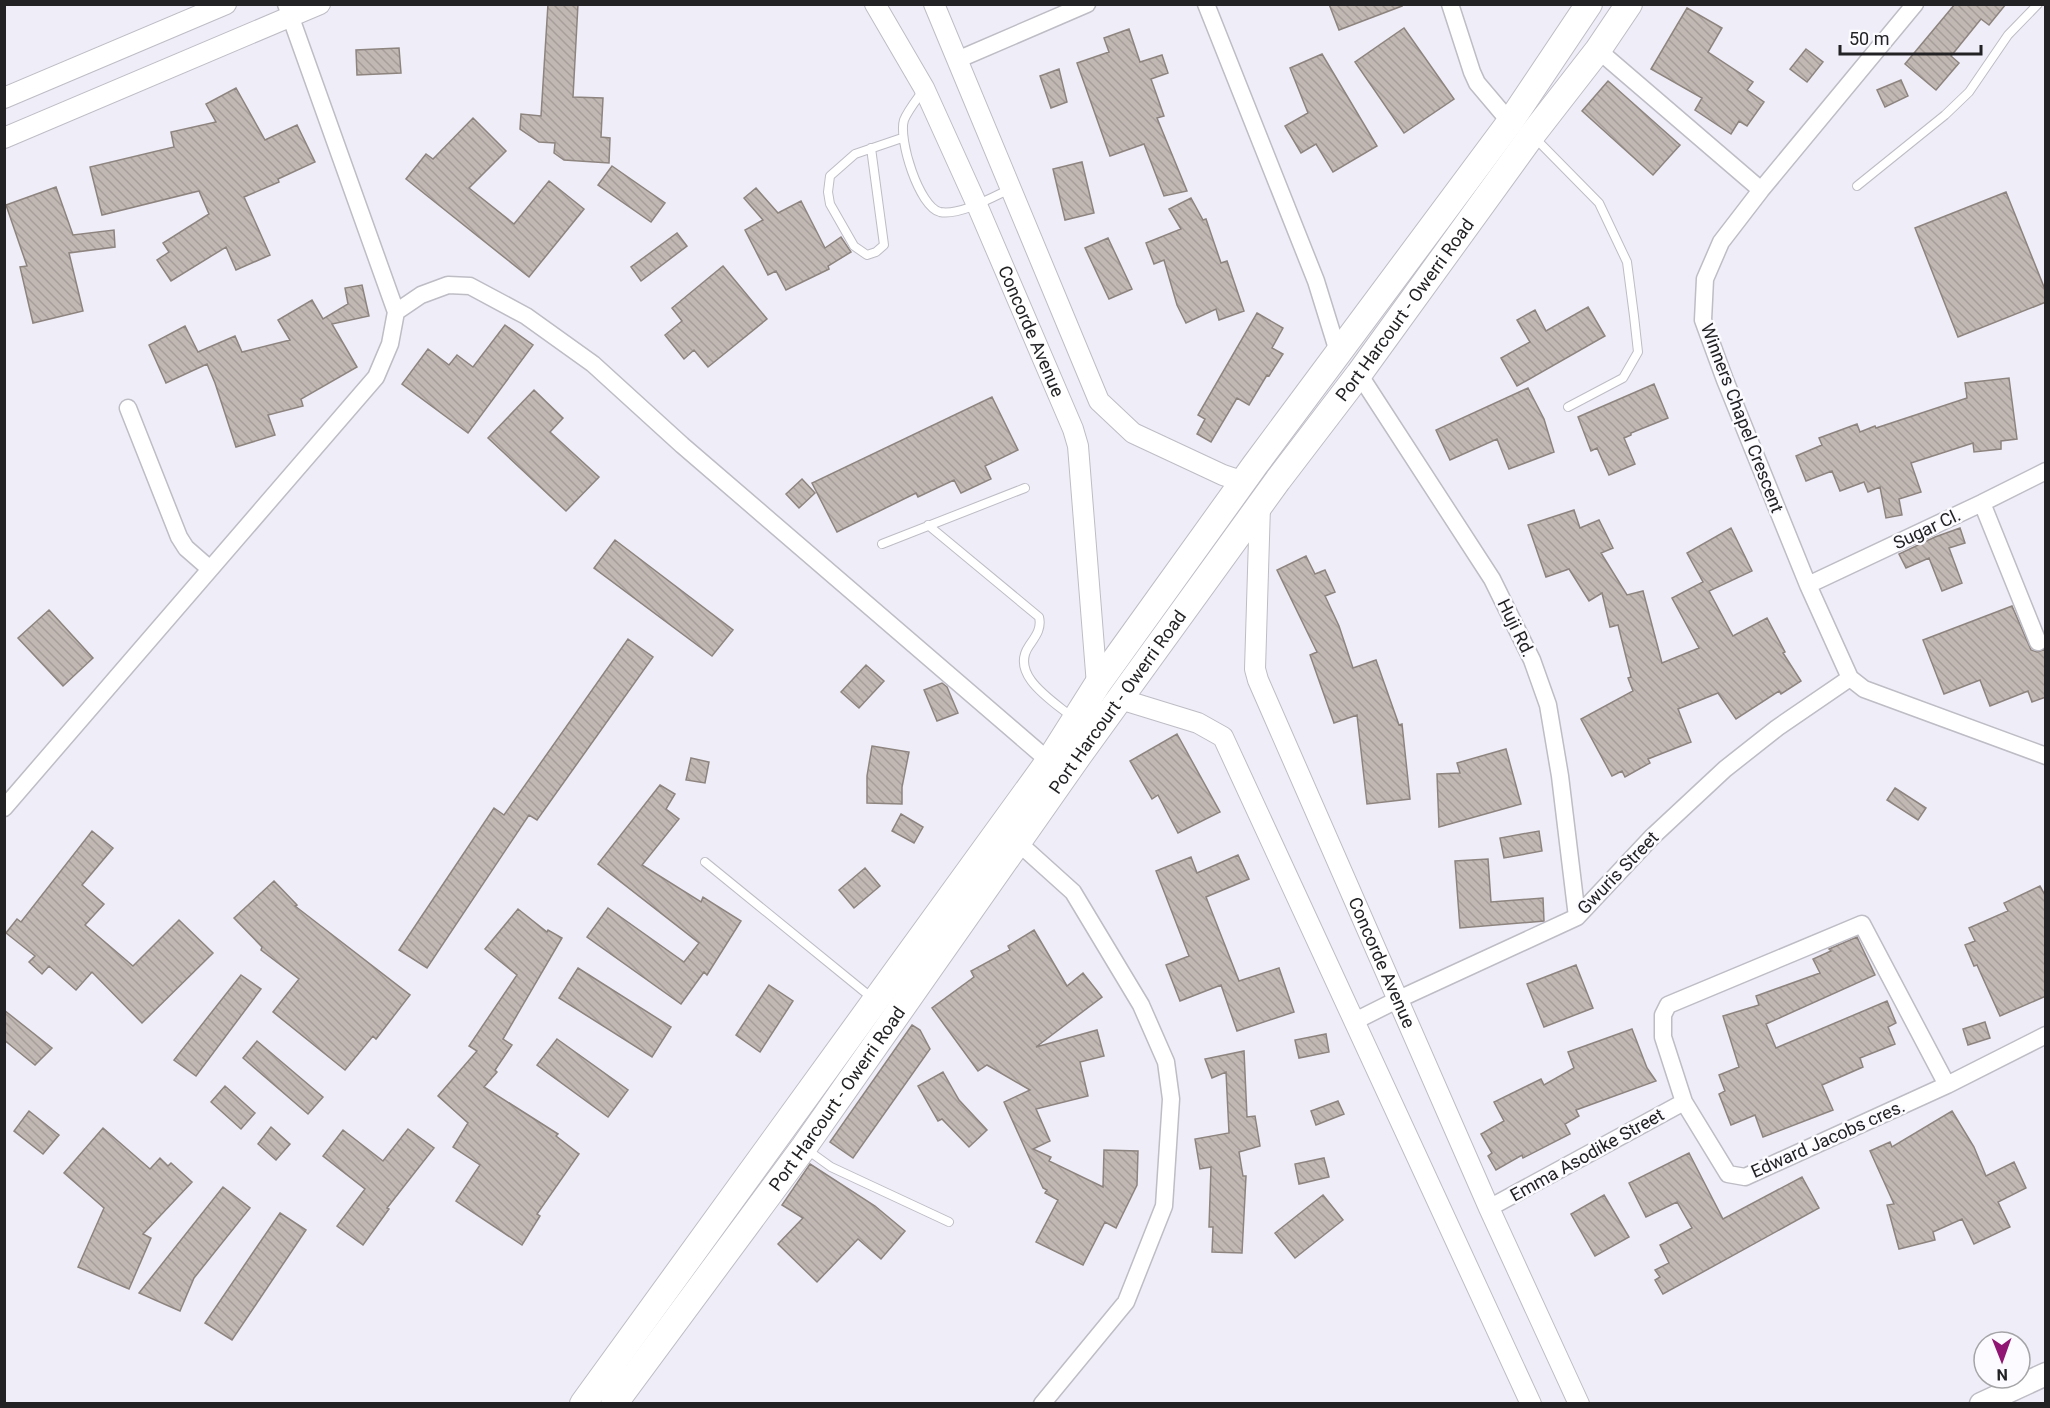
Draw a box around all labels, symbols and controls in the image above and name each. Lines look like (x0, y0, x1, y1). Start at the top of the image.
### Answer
scale bar (1840, 18, 1981, 56)
text: 50 m (1849, 28, 1889, 49)
street label: Port Harcourt - Owerri Road (1331, 214, 1478, 405)
street label: Concorde Avenue (994, 262, 1069, 400)
street label: Winners Chapel Crescent (1697, 320, 1788, 515)
street label: Sugar Cl. (1890, 504, 1964, 553)
street label: Huji Rd. (1493, 595, 1539, 660)
street label: Port Harcourt - Owerri Road (1044, 606, 1190, 797)
street label: Gwuris Street (1573, 827, 1663, 919)
street label: Concorde Avenue (1344, 894, 1420, 1031)
street label: Port Harcourt - Owerri Road (764, 1002, 909, 1195)
street label: Edward Jacobs cres. (1748, 1095, 1908, 1182)
street label: Emma Asodike Street (1506, 1104, 1667, 1206)
north arrow (1972, 1330, 2032, 1390)
text: N (1996, 1365, 2008, 1384)

